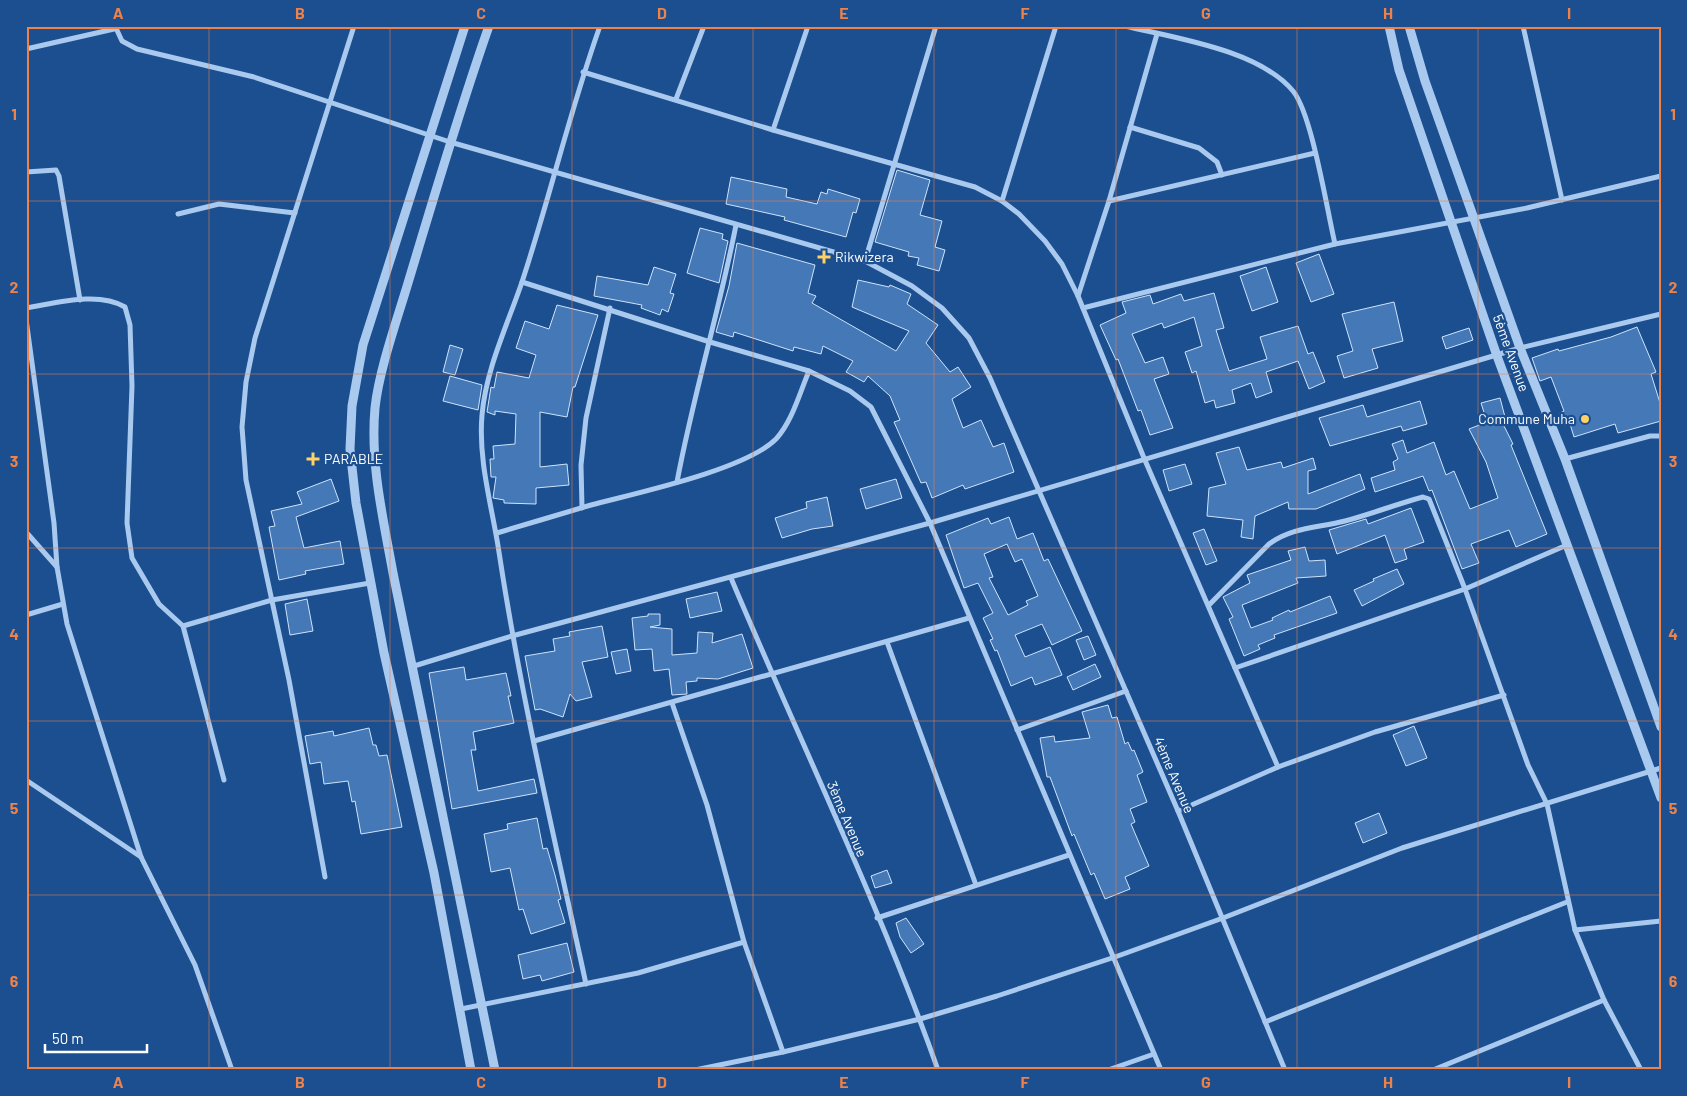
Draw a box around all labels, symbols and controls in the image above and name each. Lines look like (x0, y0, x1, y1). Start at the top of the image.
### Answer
text: A (113, 3, 124, 22)
text: B (295, 3, 305, 22)
text: C (476, 3, 486, 22)
text: D (657, 3, 667, 22)
text: E (839, 3, 849, 22)
text: F (1021, 3, 1030, 22)
text: G (1201, 3, 1211, 22)
text: H (1383, 3, 1393, 22)
text: I (1567, 3, 1571, 22)
text: 1 (11, 104, 17, 123)
text: 1 (1670, 104, 1676, 123)
place label: Rikwizera (835, 248, 894, 265)
marker: Rikwizera (817, 250, 831, 264)
text: 2 (10, 277, 19, 296)
text: 2 (1669, 277, 1678, 296)
street label: 5ème Avenue (1490, 312, 1533, 394)
place label: Commune Muha (1478, 410, 1575, 427)
marker: Commune Muha (1579, 413, 1591, 425)
place label: PARABLE (324, 450, 383, 467)
text: 3 (10, 451, 18, 470)
text: 3 (1669, 451, 1677, 470)
marker: PARABLE (306, 452, 320, 466)
text: 4 (9, 624, 19, 643)
text: 4 (1668, 624, 1678, 643)
street label: 4ème Avenue (1151, 734, 1198, 816)
street label: 3ème Avenue (824, 778, 871, 859)
text: 5 (10, 798, 19, 817)
text: 5 (1669, 798, 1678, 817)
text: 6 (10, 971, 19, 990)
text: 6 (1669, 971, 1678, 990)
scale bar (45, 1021, 148, 1053)
text: 50 m (52, 1029, 84, 1047)
text: A (113, 1072, 124, 1091)
text: B (295, 1072, 305, 1091)
text: C (476, 1072, 486, 1091)
text: D (657, 1072, 667, 1091)
text: E (839, 1072, 849, 1091)
text: F (1021, 1072, 1030, 1091)
text: G (1201, 1072, 1211, 1091)
text: H (1383, 1072, 1393, 1091)
text: I (1567, 1072, 1571, 1091)

